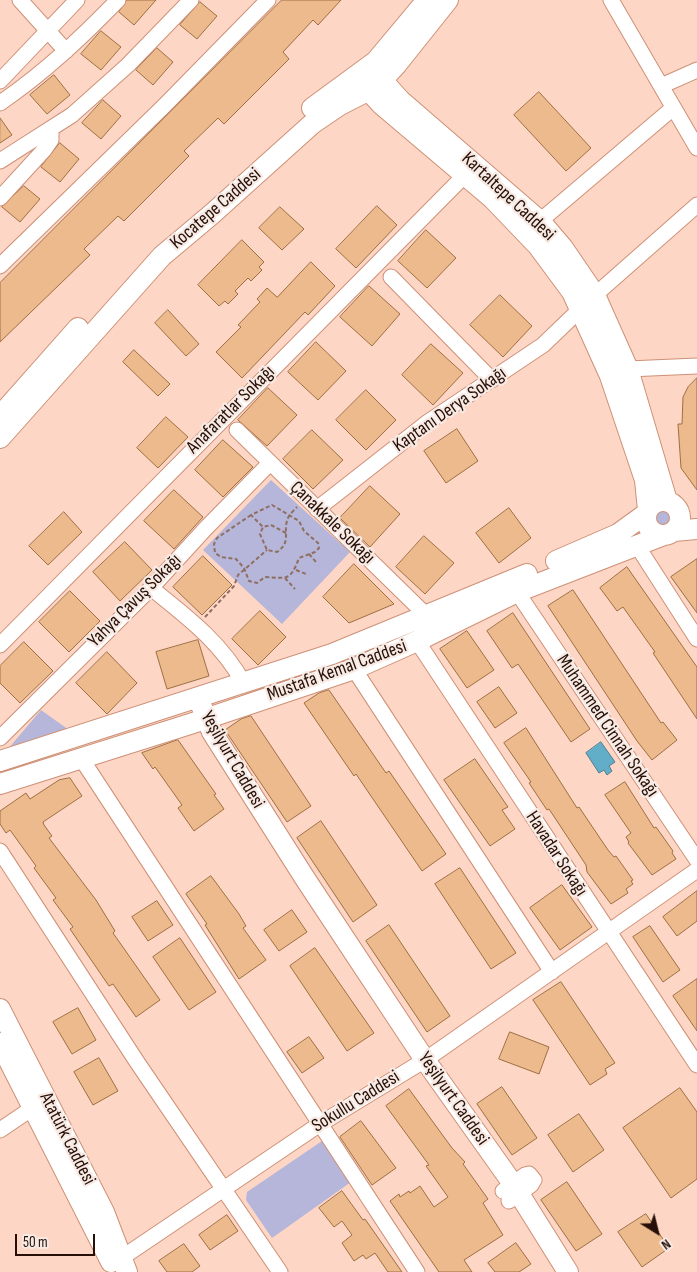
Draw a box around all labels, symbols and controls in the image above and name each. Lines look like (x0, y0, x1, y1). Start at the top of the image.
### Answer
street label: Kartaltepe Caddesi (456, 148, 560, 246)
street label: Kocatepe Caddesi (166, 163, 266, 255)
street label: Anafaratlar Sokağı (182, 361, 280, 459)
street label: Kaptanı Derya Sokağı (389, 363, 511, 457)
street label: Çanakkale Sokağı (285, 477, 379, 569)
street label: Yahya Çavuş Sokağı (84, 550, 186, 652)
street label: Mustafa Kemal Caddesi (264, 635, 410, 707)
street label: Muhammed Cinnah Sokağı (551, 650, 663, 802)
street label: Yeşilyurt Caddesi (195, 707, 269, 813)
street label: Havadar Sokağı (520, 807, 592, 901)
street label: Yeşilyurt Caddesi (413, 1048, 493, 1150)
street label: Sokullu Caddesi (308, 1066, 404, 1138)
street label: Atatürk Caddesi (34, 1089, 100, 1189)
north arrow (632, 1207, 682, 1257)
scale bar (18, 1224, 98, 1256)
text: 50 m (23, 1233, 48, 1252)
text: N (658, 1235, 674, 1254)

